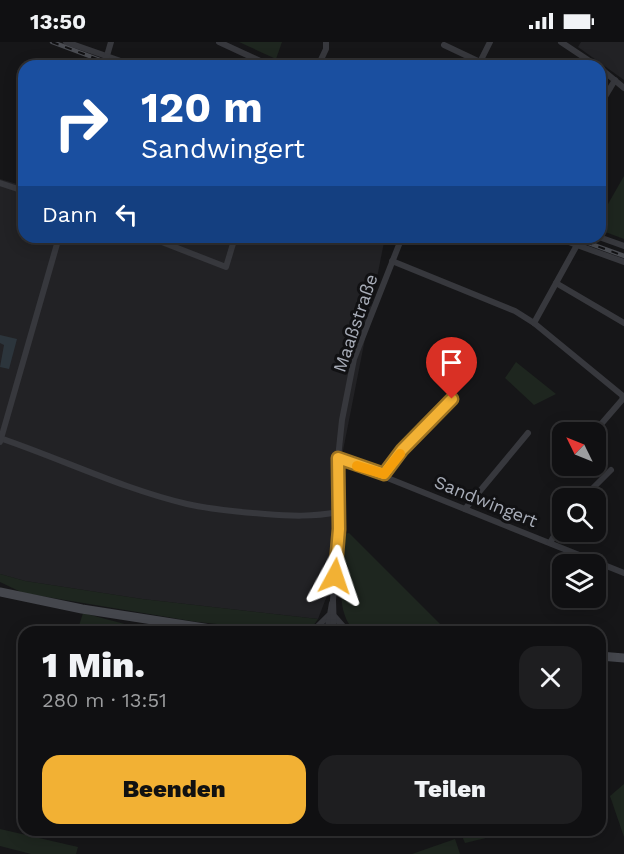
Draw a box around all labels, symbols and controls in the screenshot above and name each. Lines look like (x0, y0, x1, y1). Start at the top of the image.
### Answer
text: 13:50 (30, 9, 86, 34)
text: 120 m (141, 83, 263, 132)
icon: right (42, 84, 120, 162)
text: Sandwingert (141, 133, 305, 165)
icon: left (110, 198, 143, 231)
text: Dann (42, 202, 98, 227)
street label: Maaßstraße (328, 271, 382, 375)
pin (426, 337, 477, 399)
icon: arrive (435, 346, 468, 379)
north arrow (552, 422, 606, 476)
map controls (552, 422, 606, 608)
street label: Sandwingert (431, 471, 541, 531)
button: search (552, 488, 606, 542)
position arrow (303, 544, 367, 608)
button: layers (552, 554, 606, 608)
text: 1 Min. (42, 644, 145, 686)
button: close (519, 646, 582, 709)
text: 280 m · 13:51 (42, 688, 167, 712)
button: Beenden (42, 755, 306, 824)
button: Teilen (318, 755, 582, 824)

